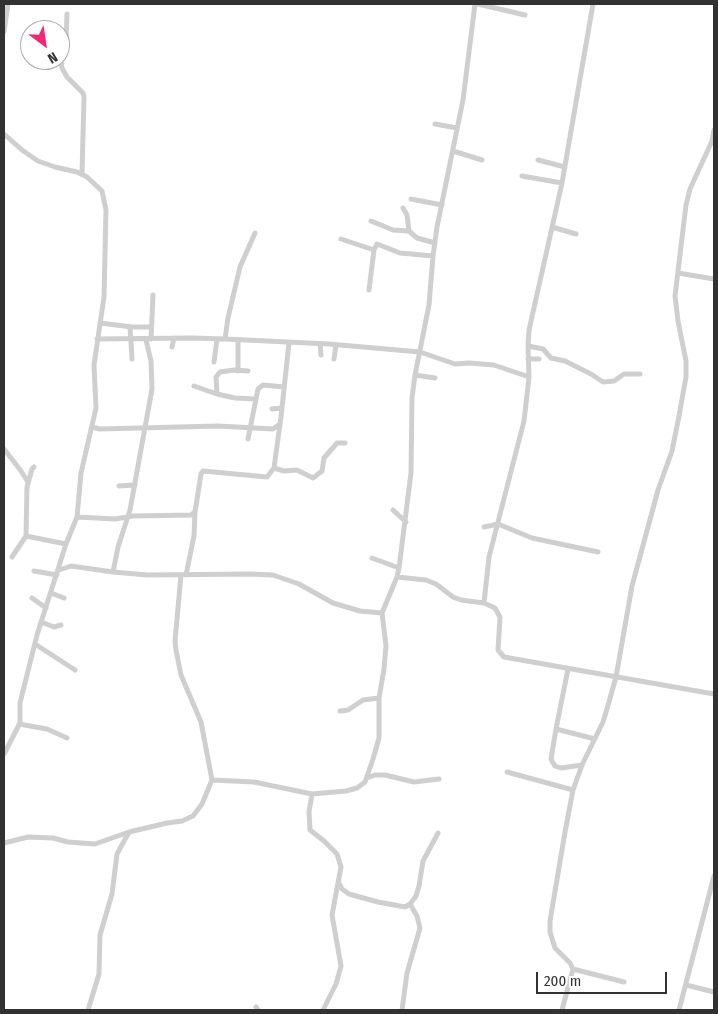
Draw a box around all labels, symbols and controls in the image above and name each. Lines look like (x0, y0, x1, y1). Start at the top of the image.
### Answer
north arrow (20, 20, 70, 70)
text: N (45, 48, 60, 67)
scale bar (538, 962, 669, 994)
text: 200 m (544, 972, 581, 990)

